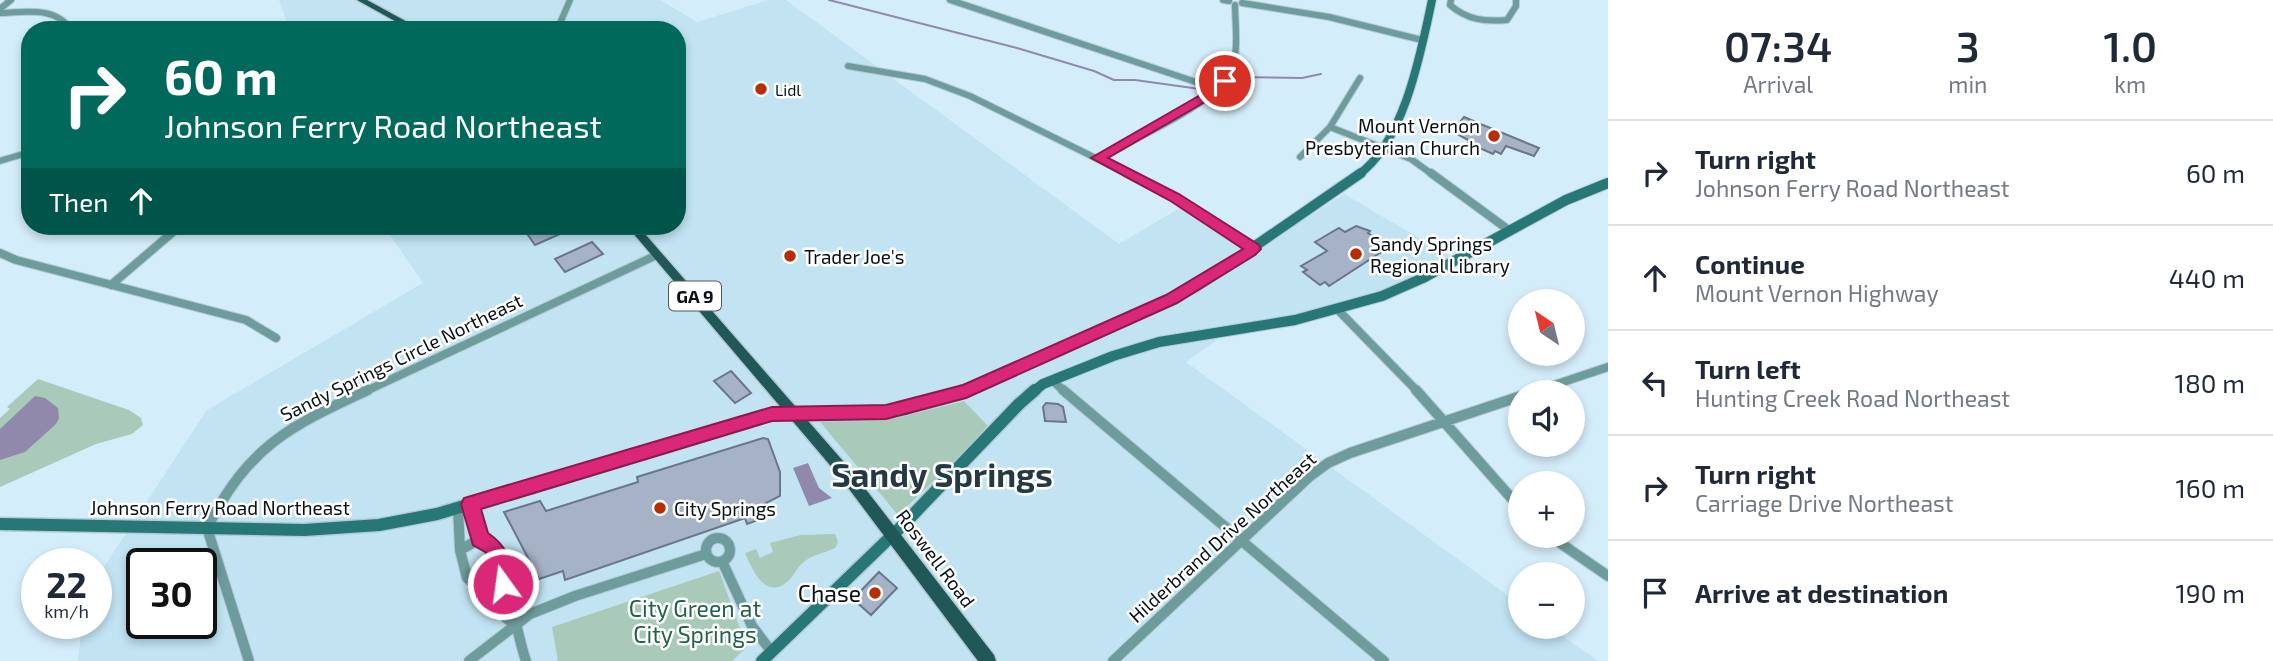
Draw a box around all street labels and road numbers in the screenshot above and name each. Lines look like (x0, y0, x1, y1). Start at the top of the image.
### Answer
road number: GA 9 (669, 282, 721, 310)
street label: Sandy Springs Circle Northeast (276, 288, 526, 426)
street label: Hilderbrand Drive Northeast (1124, 447, 1320, 627)
street label: Johnson Ferry Road Northeast (90, 496, 350, 519)
street label: Roswell Road (892, 504, 980, 612)

